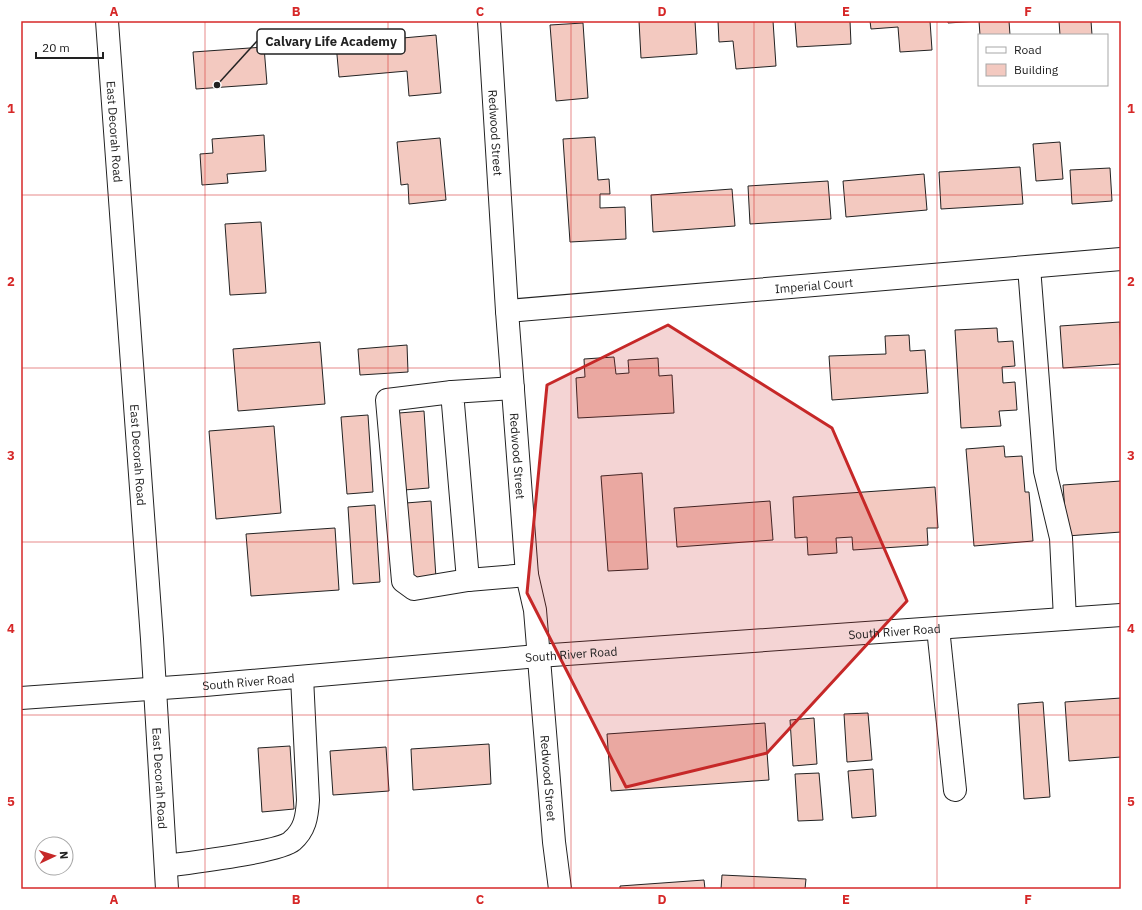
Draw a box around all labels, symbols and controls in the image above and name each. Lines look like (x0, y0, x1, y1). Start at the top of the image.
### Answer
text: A (110, 3, 119, 20)
text: B (292, 3, 301, 20)
text: C (476, 3, 485, 20)
text: D (657, 3, 667, 20)
text: E (842, 3, 850, 20)
text: F (1024, 3, 1032, 20)
callout: Calvary Life Academy (257, 29, 405, 54)
text: Calvary Life Academy (265, 33, 397, 50)
scale bar (36, 34, 103, 60)
legend (978, 34, 1108, 86)
text: 20 m (42, 40, 70, 55)
text: Road (1014, 42, 1042, 57)
text: Building (1014, 62, 1059, 77)
street label: East Decorah Road (104, 80, 126, 183)
street label: Redwood Street (486, 89, 506, 176)
text: 1 (7, 100, 15, 117)
text: 1 (1127, 100, 1135, 117)
text: 2 (7, 273, 15, 290)
text: 2 (1127, 273, 1135, 290)
street label: Imperial Court (774, 274, 854, 296)
street label: East Decorah Road (127, 404, 150, 506)
street label: Redwood Street (507, 412, 529, 500)
text: 3 (7, 447, 15, 464)
text: 3 (1127, 447, 1135, 464)
text: 4 (7, 620, 15, 637)
street label: South River Road (848, 620, 941, 642)
text: 4 (1127, 620, 1135, 637)
street label: South River Road (524, 643, 618, 665)
street label: South River Road (202, 670, 295, 693)
street label: East Decorah Road (150, 727, 171, 829)
street label: Redwood Street (538, 735, 560, 822)
text: 5 (7, 793, 15, 810)
text: 5 (1127, 793, 1135, 810)
north arrow (34, 836, 74, 876)
text: N (57, 851, 71, 860)
text: A (110, 891, 119, 908)
text: B (292, 891, 301, 908)
text: C (476, 891, 485, 908)
text: D (657, 891, 667, 908)
text: E (842, 891, 850, 908)
text: F (1024, 891, 1032, 908)

